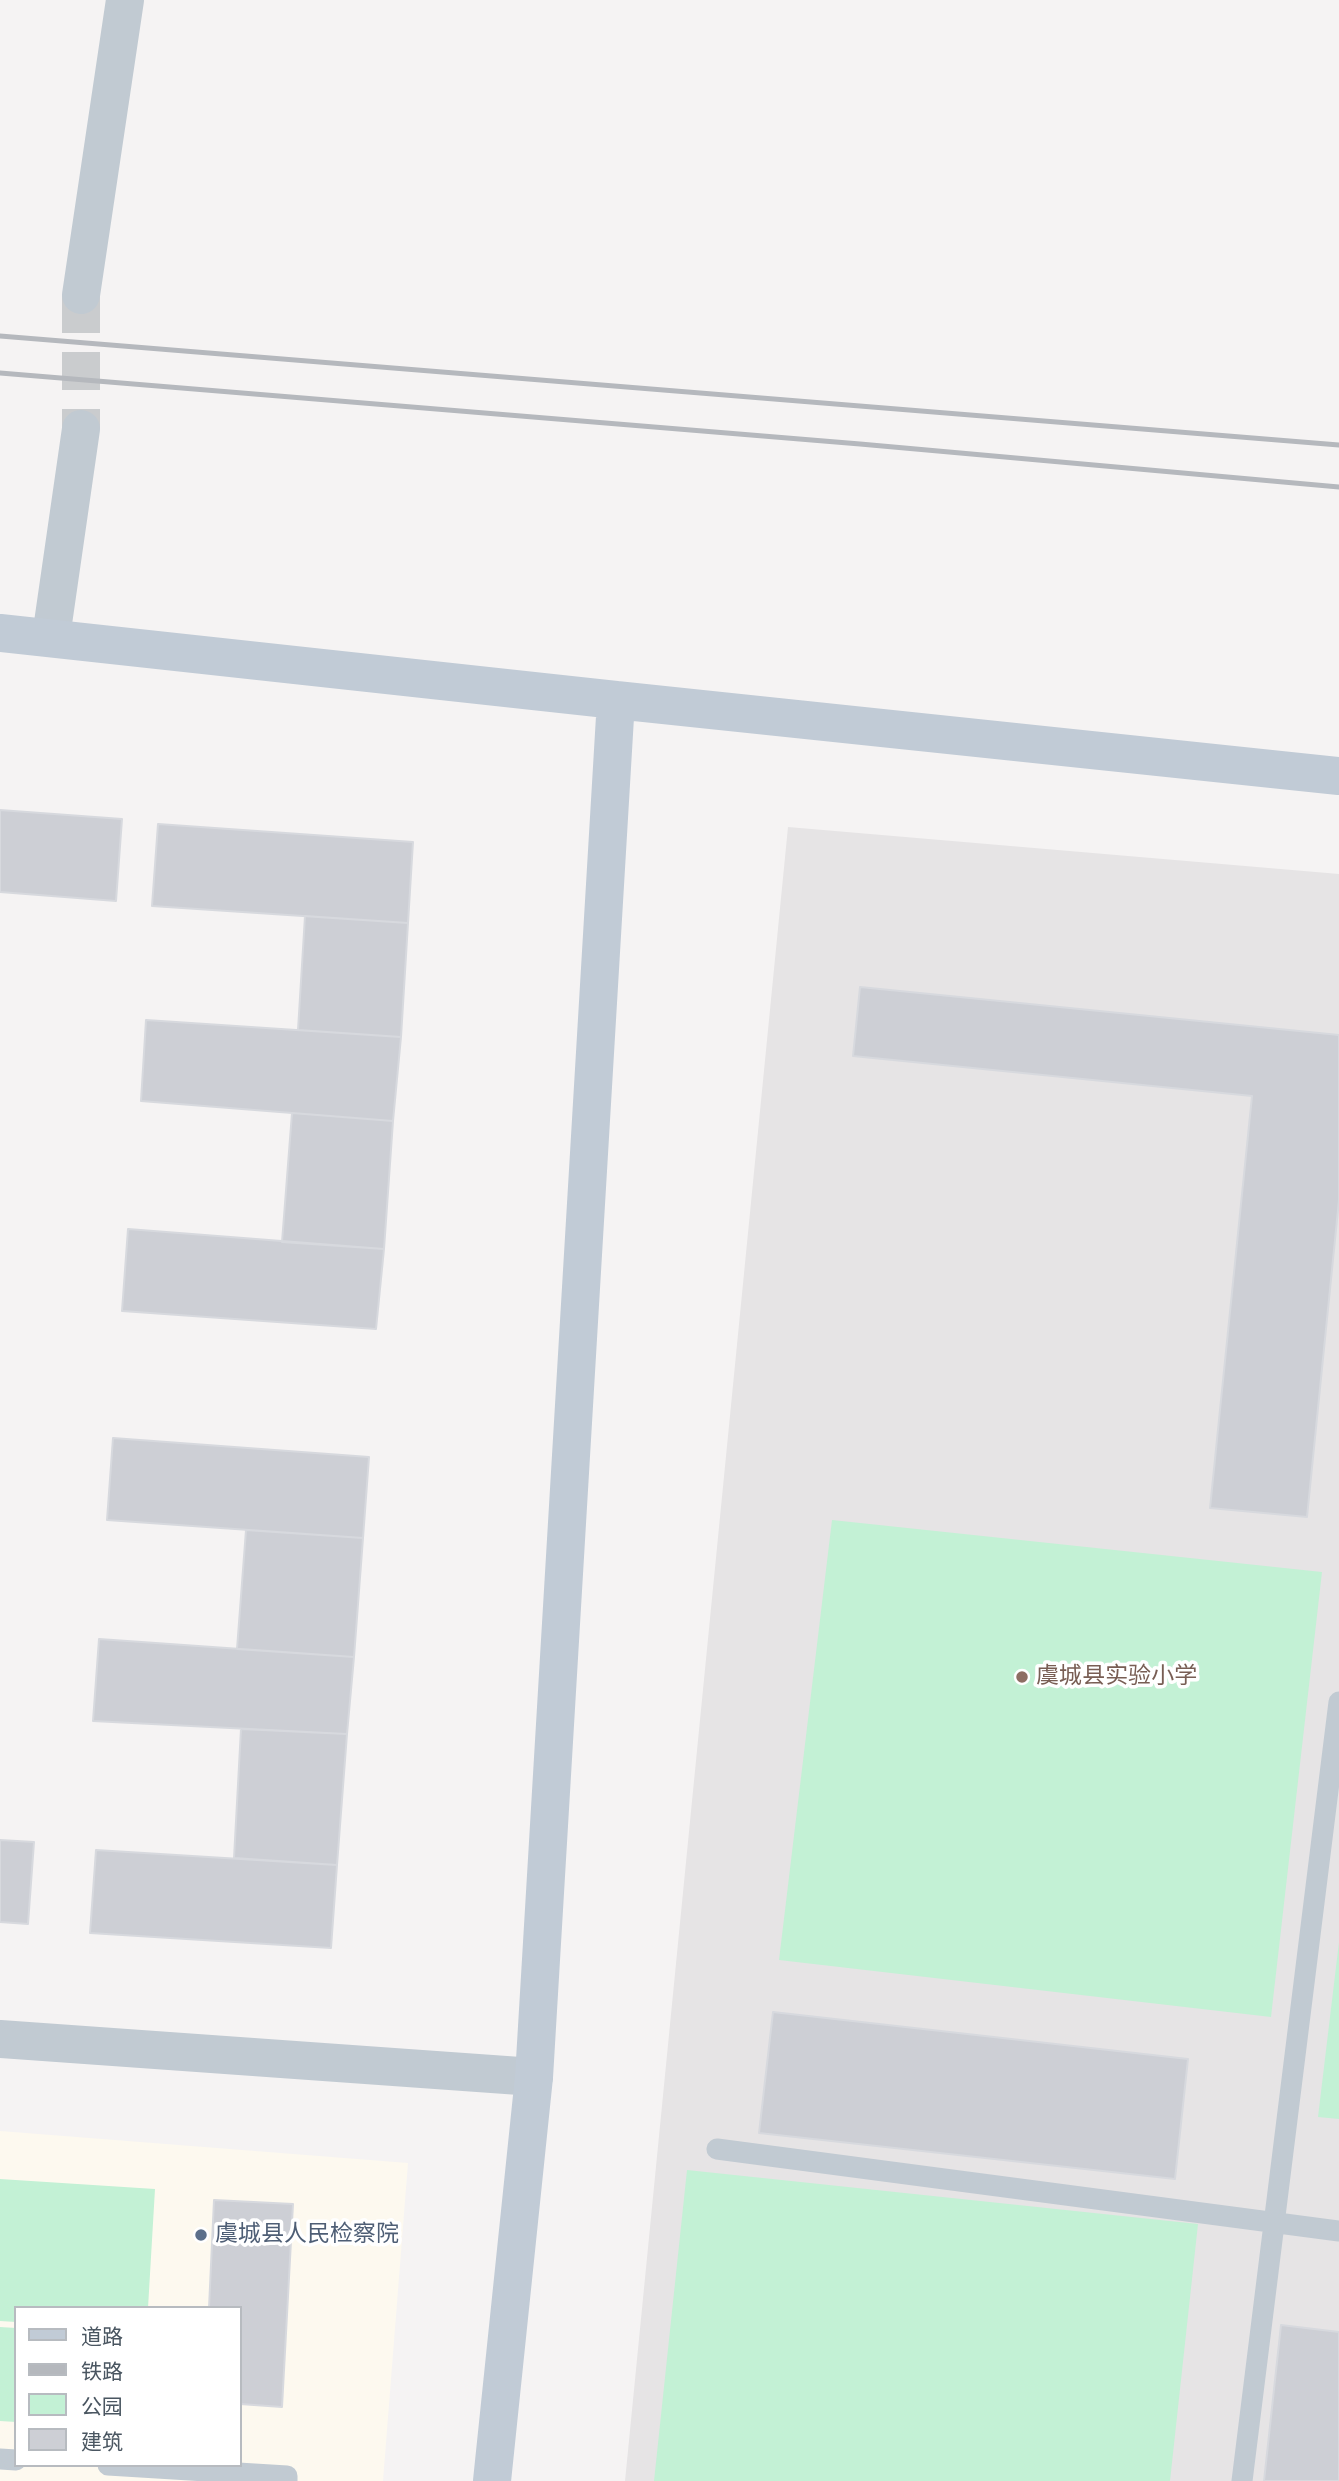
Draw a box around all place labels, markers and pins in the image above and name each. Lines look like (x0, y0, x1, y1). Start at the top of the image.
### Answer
place label: 虞城县实验小学 (1036, 1663, 1197, 1691)
marker: 虞城县实验小学 (1014, 1669, 1030, 1685)
place label: 虞城县人民检察院 (215, 2221, 399, 2249)
marker: 虞城县人民检察院 (193, 2227, 209, 2243)

